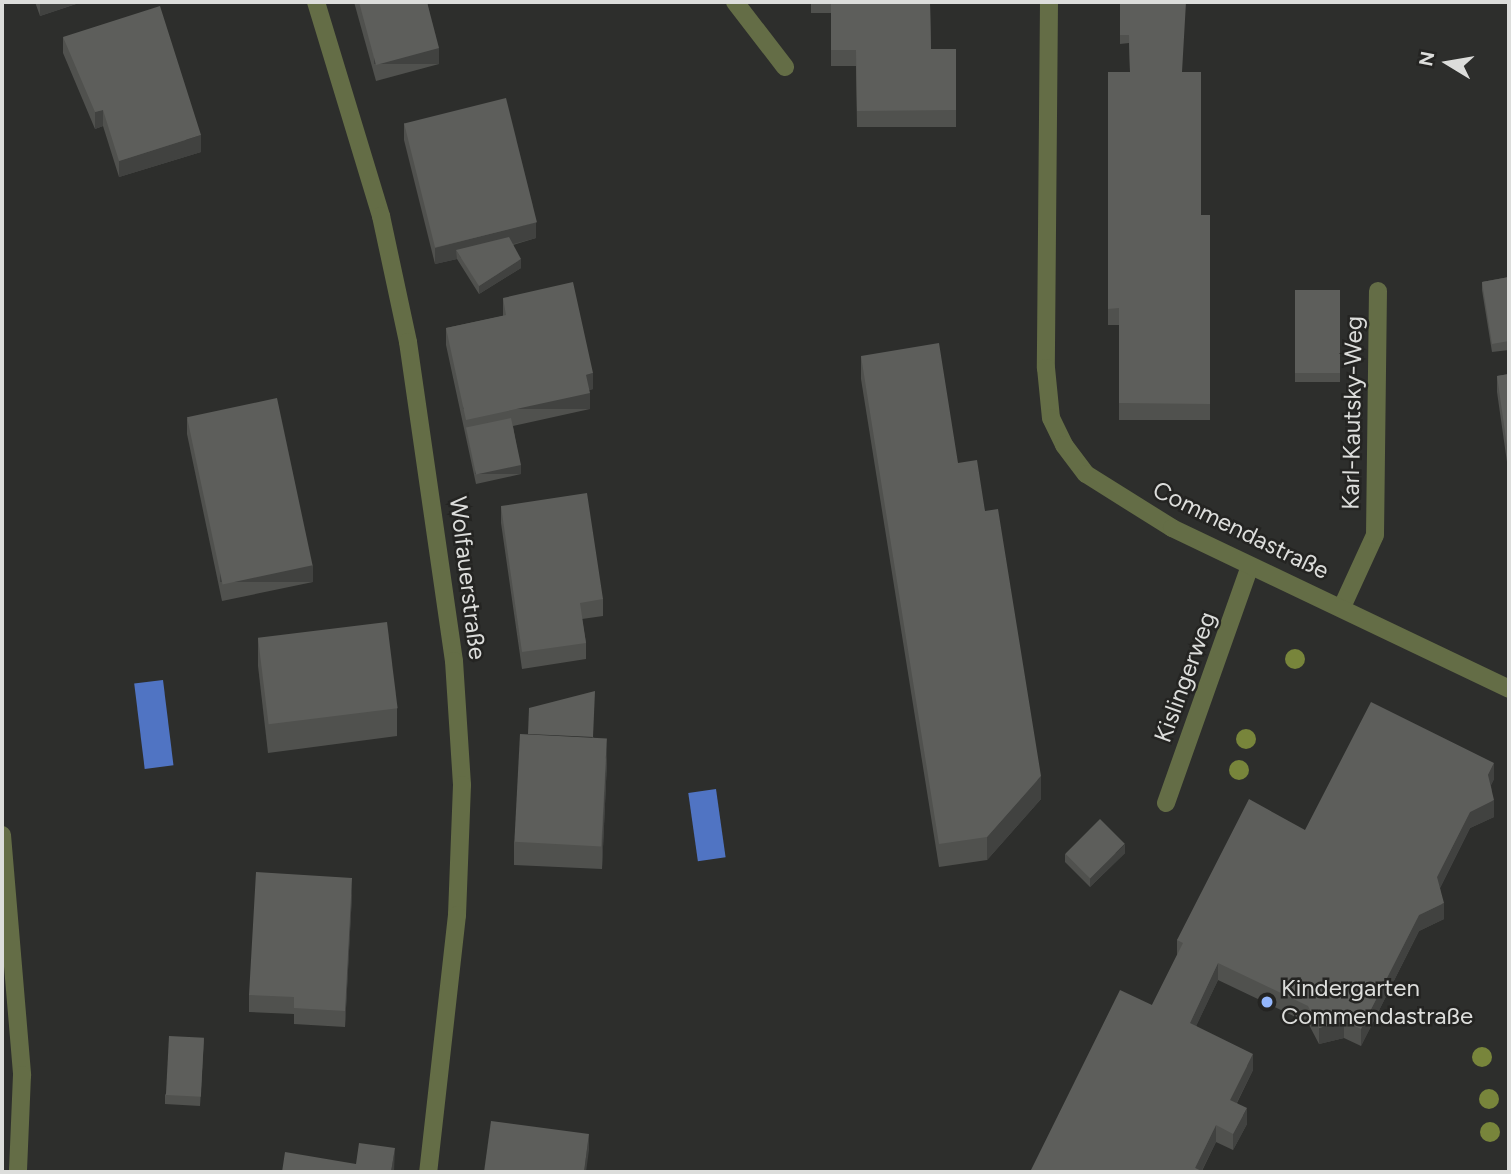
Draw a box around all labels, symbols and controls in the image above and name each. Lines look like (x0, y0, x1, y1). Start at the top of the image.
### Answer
north arrow (1413, 28, 1483, 98)
text: N (1414, 49, 1440, 68)
street label: Karl-Kautsky-Weg (1336, 316, 1368, 510)
street label: Commendastraße (1148, 475, 1334, 585)
street label: Wolfauerstraße (444, 495, 492, 661)
street label: Kislingerweg (1148, 608, 1222, 746)
place label: Kindergarten Commendastraße (1281, 974, 1473, 1030)
marker: Kindergarten Commendastraße (1259, 994, 1275, 1010)

